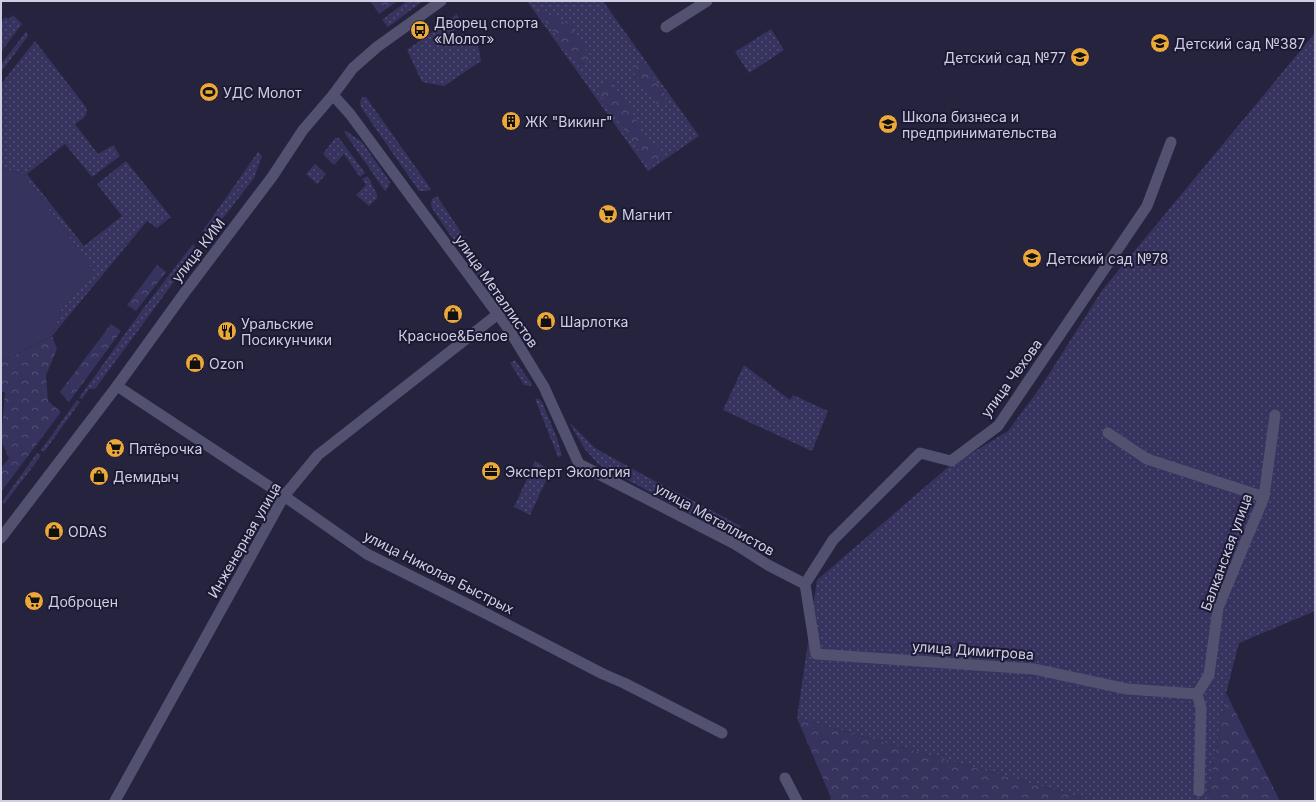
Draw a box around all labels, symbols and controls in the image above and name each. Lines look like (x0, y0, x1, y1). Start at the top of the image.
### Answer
place label: Дворец спорта «Молот» (434, 14, 538, 47)
bus stop icon: Дворец спорта «Молот» (409, 19, 431, 41)
school or university icon: Детский сад №387 (1149, 32, 1171, 54)
place label: Детский сад №387 (1174, 35, 1305, 52)
school or university icon: Детский сад №77 (1069, 46, 1091, 68)
place label: Детский сад №77 (944, 49, 1066, 66)
sports icon: УДС Молот (198, 81, 220, 103)
place label: УДС Молот (223, 84, 302, 101)
place label: Школа бизнеса и предпринимательства (902, 108, 1057, 141)
building icon: ЖК "Викинг" (500, 110, 522, 132)
place label: ЖК "Викинг" (525, 113, 613, 130)
school or university icon: Школа бизнеса и предпринимательства (877, 113, 899, 135)
supermarket icon: Магнит (597, 203, 619, 225)
place label: Магнит (622, 206, 672, 223)
street label: улица КИМ (168, 215, 228, 285)
street label: улица Металлистов (452, 231, 542, 351)
school or university icon: Детский сад №78 (1021, 247, 1043, 269)
place label: Детский сад №78 (1046, 250, 1168, 267)
shop icon: Красное&Белое (442, 303, 464, 325)
shop icon: Шарлотка (535, 310, 557, 332)
place label: Шарлотка (560, 313, 628, 330)
place label: Уральские Посикунчики (241, 315, 332, 348)
restaurant icon: Уральские Посикунчики (216, 320, 238, 342)
place label: Красное&Белое (398, 327, 508, 344)
street label: улица Чехова (977, 335, 1045, 421)
shop icon: Ozon (184, 352, 206, 374)
place label: Ozon (209, 355, 244, 372)
supermarket icon: Пятёрочка (104, 437, 126, 459)
place label: Пятёрочка (129, 440, 202, 457)
office icon: Эксперт Экология (480, 460, 502, 482)
place label: Эксперт Экология (505, 463, 631, 480)
shop icon: Демидыч (88, 465, 110, 487)
place label: Демидыч (113, 468, 179, 485)
street label: Инженерная улица (204, 479, 284, 601)
street label: улица Металлистов (652, 479, 778, 559)
street label: Балканская улица (1197, 491, 1255, 613)
shop icon: ODAS (43, 520, 65, 542)
place label: ODAS (68, 523, 107, 540)
street label: улица Николая Быстрых (361, 527, 517, 617)
supermarket icon: Доброцен (23, 590, 45, 612)
place label: Доброцен (48, 593, 118, 610)
street label: улица Димитрова (912, 637, 1034, 663)

